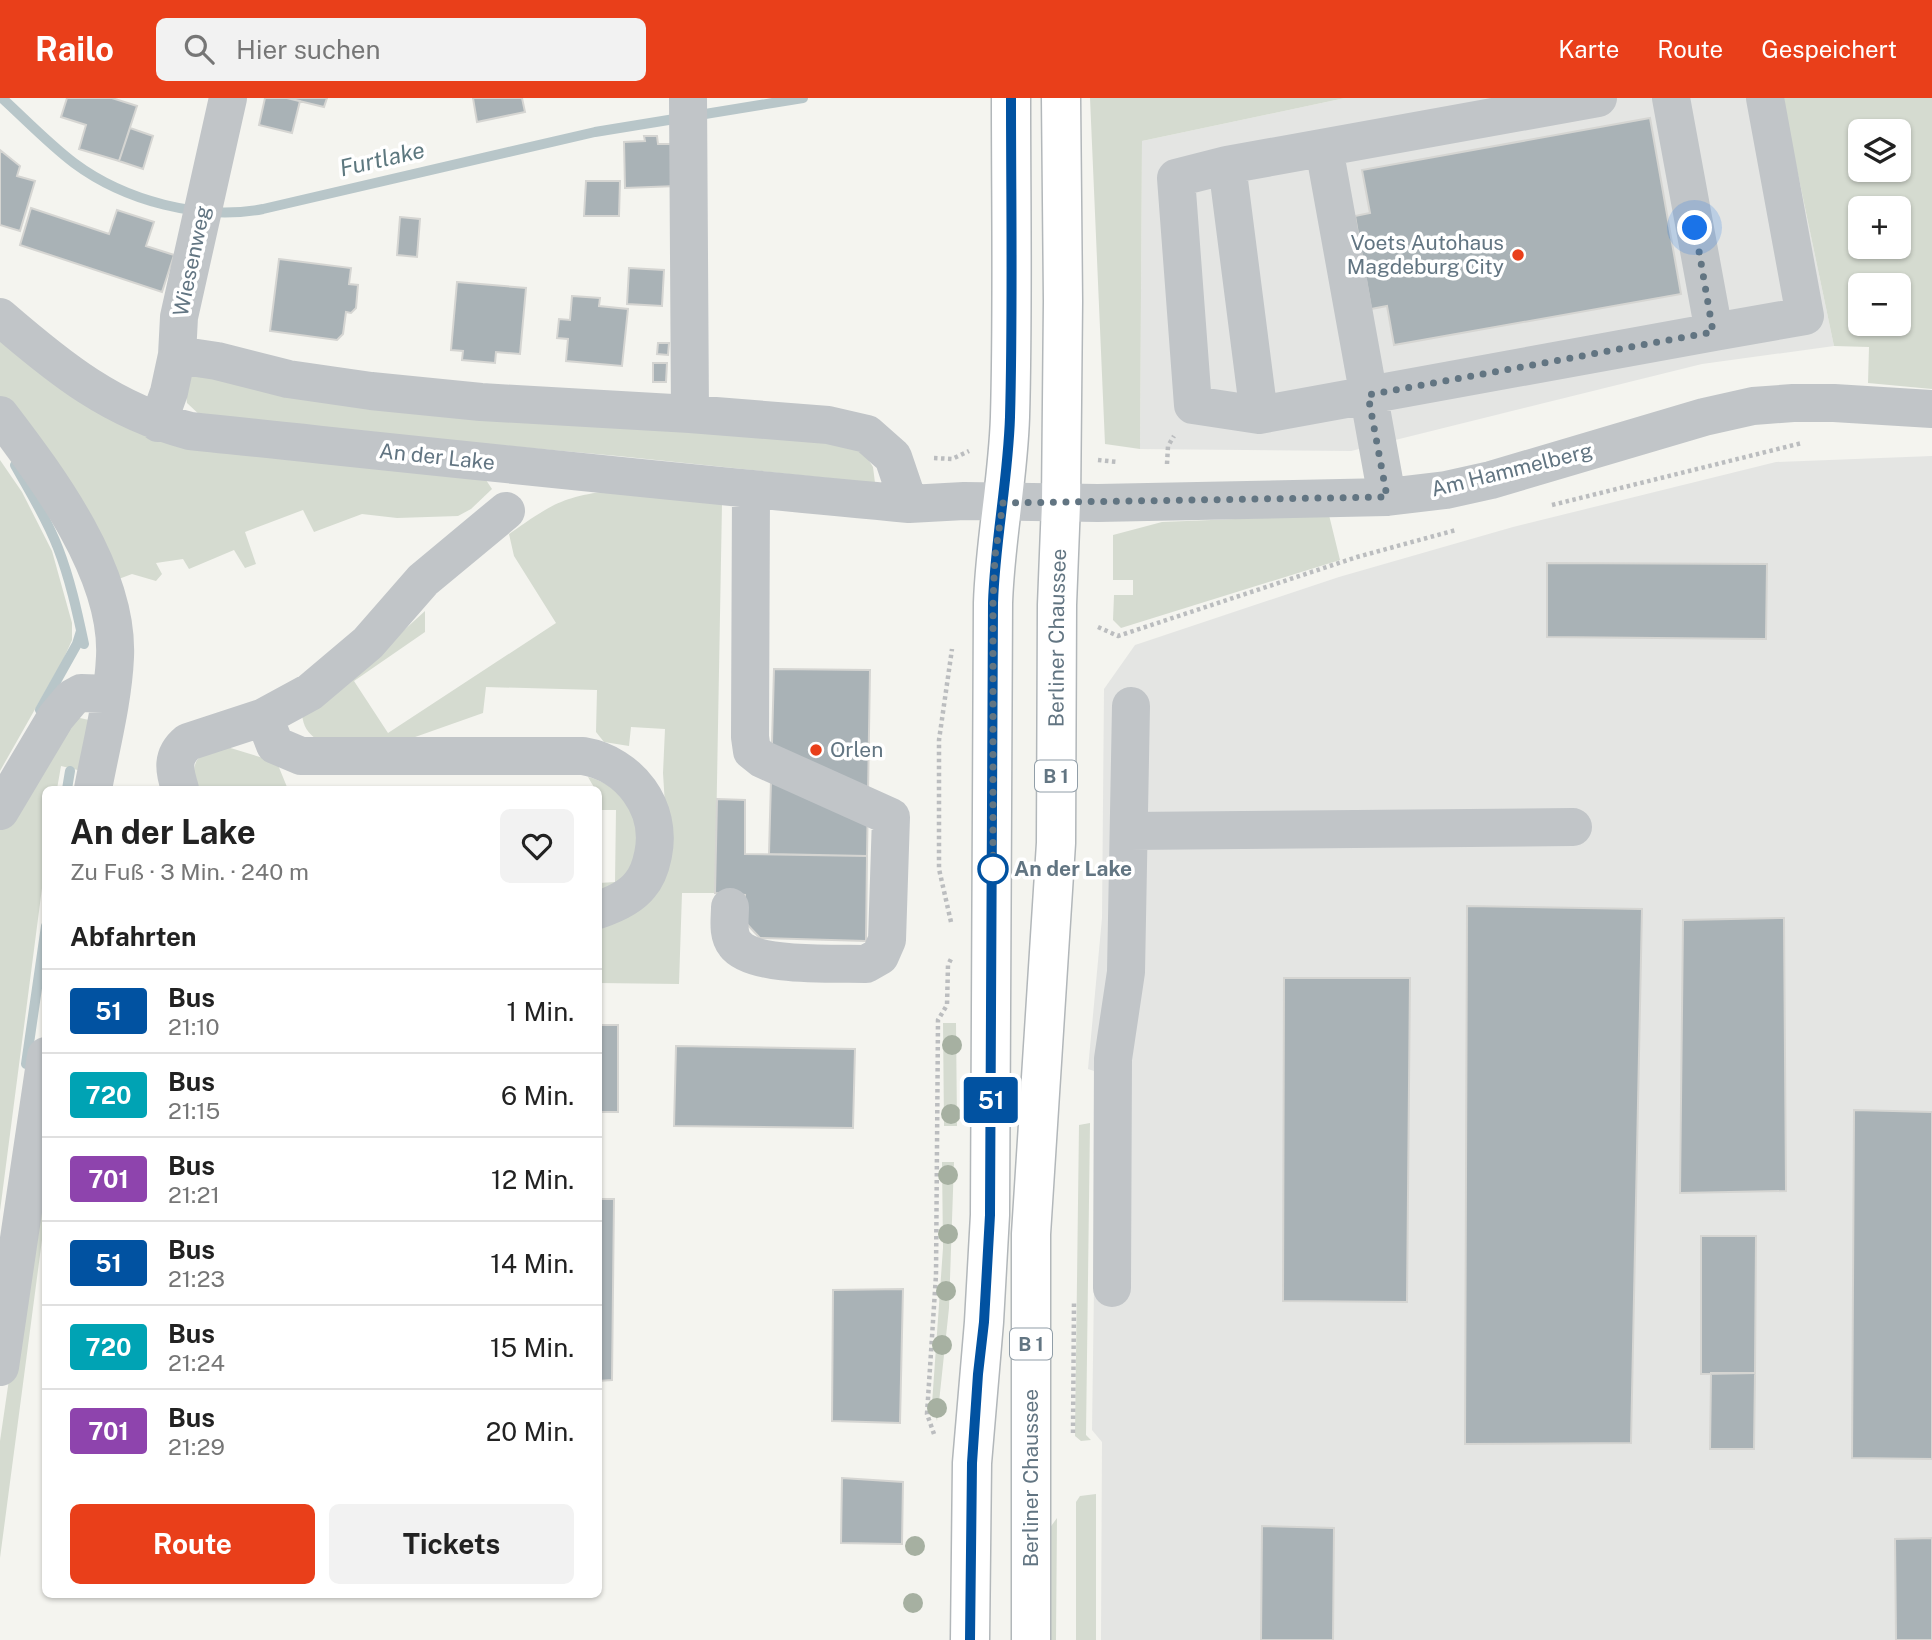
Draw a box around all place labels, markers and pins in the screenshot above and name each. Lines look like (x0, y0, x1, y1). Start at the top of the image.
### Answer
place label: Voets Autohaus Magdeburg City (1347, 230, 1504, 279)
marker: Voets Autohaus Magdeburg City (1510, 247, 1526, 263)
place label: Orlen (830, 737, 883, 762)
marker: Orlen (808, 742, 824, 758)
marker: An der Lake (978, 854, 1008, 884)
place label: An der Lake (1014, 856, 1132, 881)

